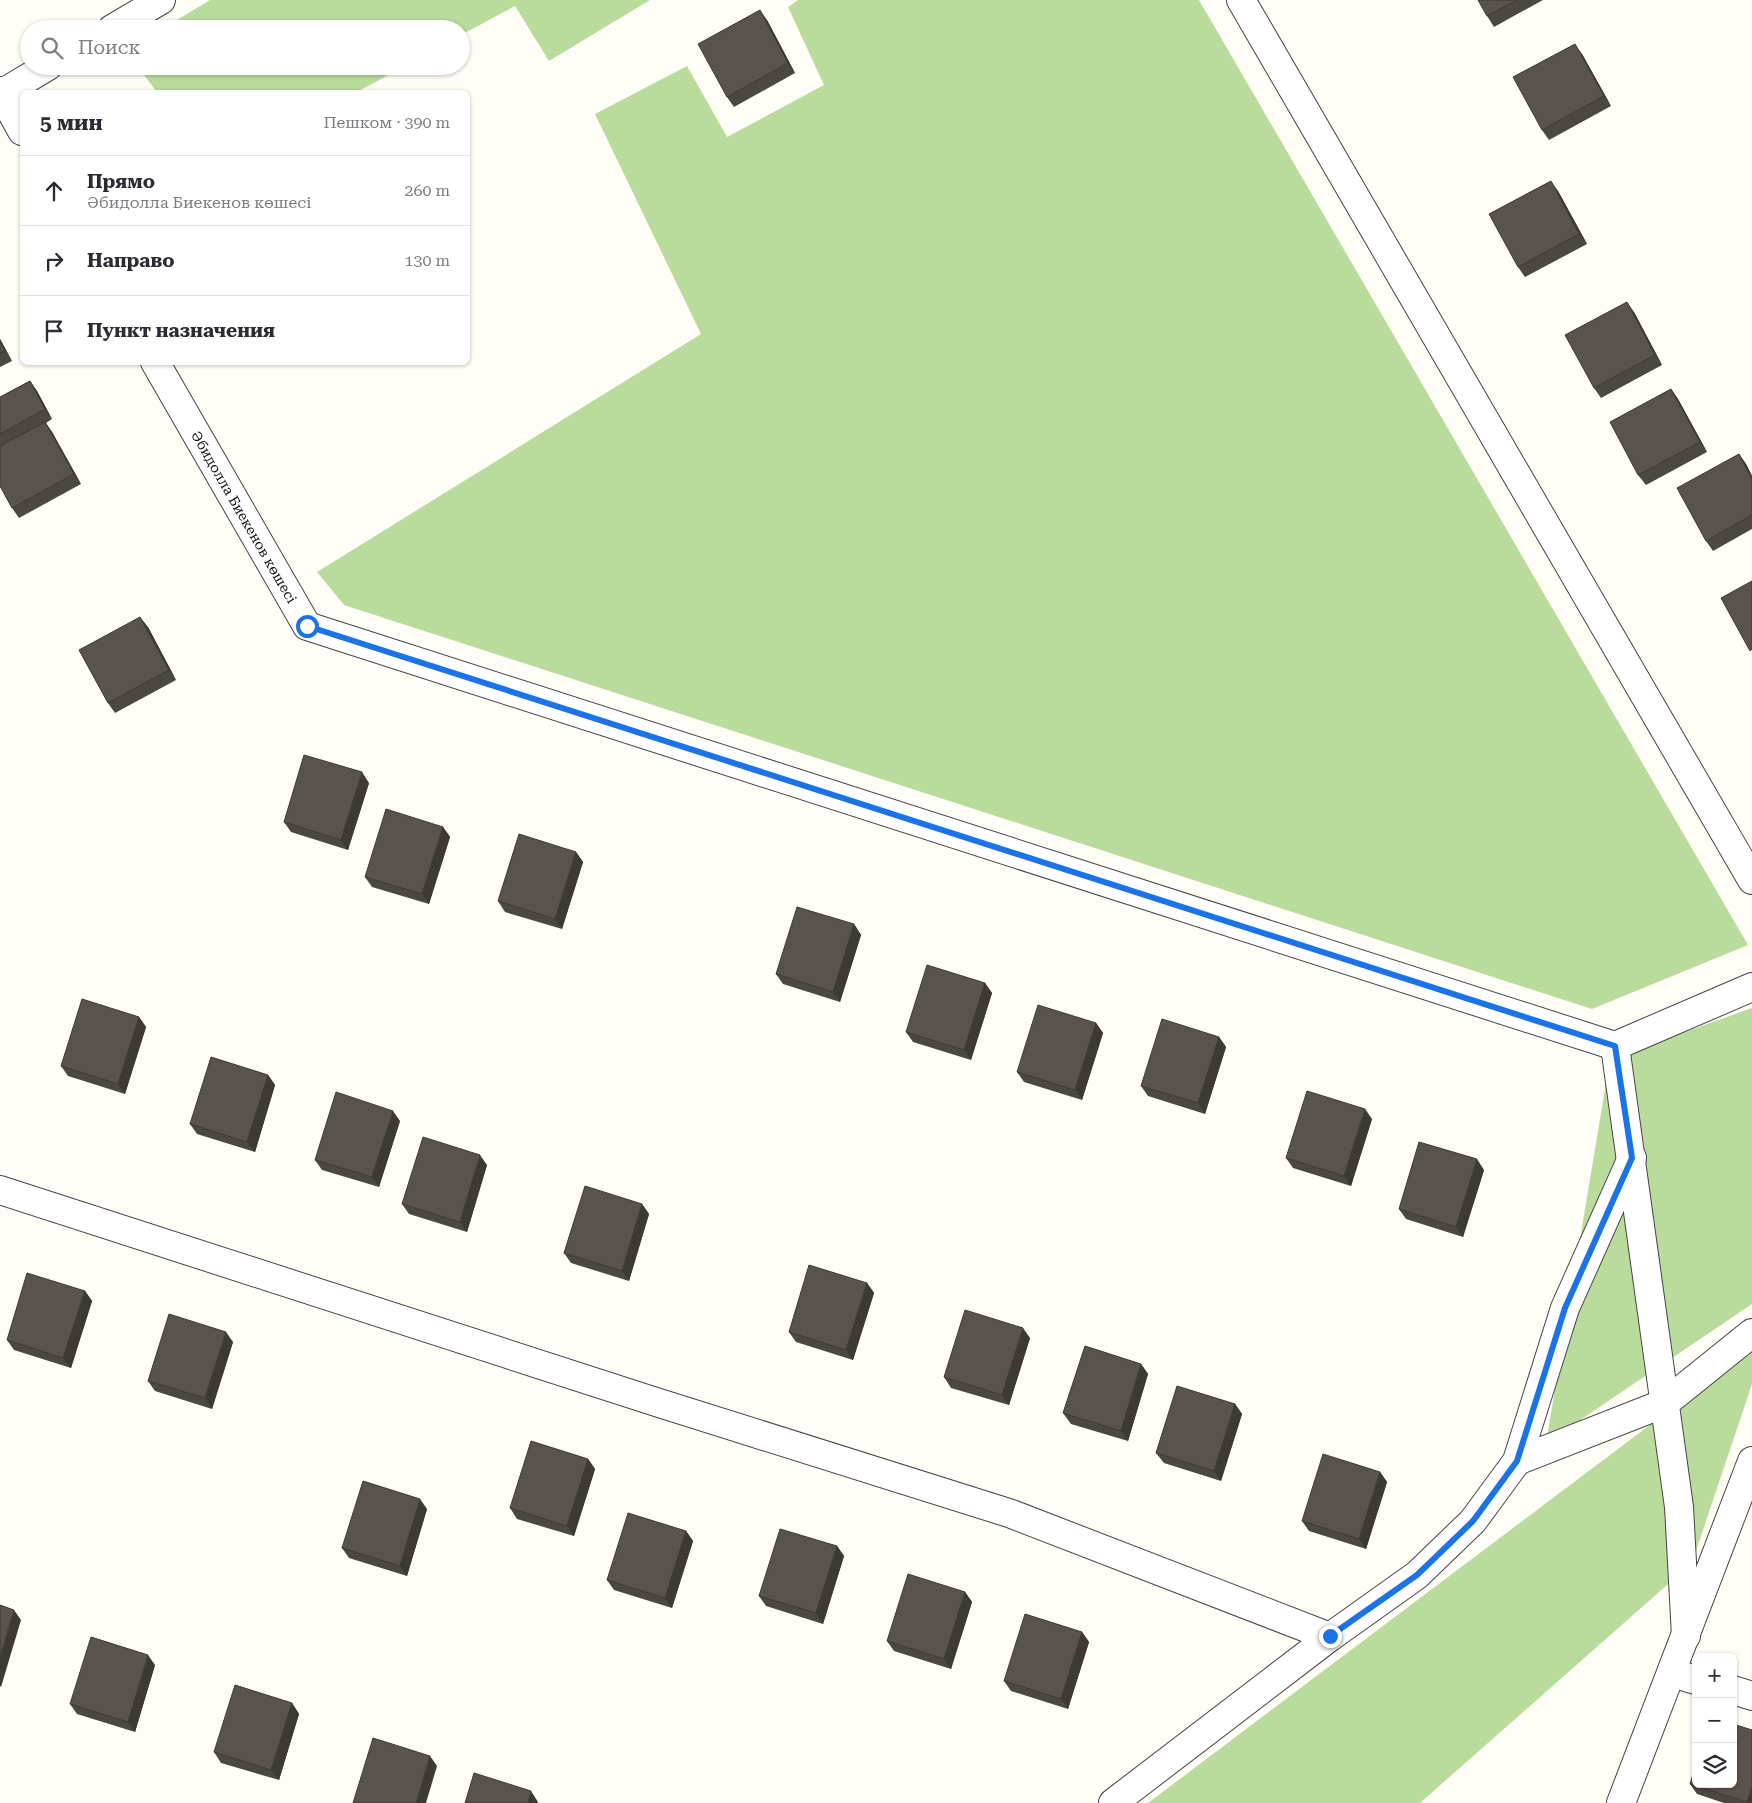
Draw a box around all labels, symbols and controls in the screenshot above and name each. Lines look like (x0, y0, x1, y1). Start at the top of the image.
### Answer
search box (20, 20, 470, 75)
icon: search (38, 34, 66, 62)
text: Поиск (78, 36, 141, 59)
text: 5 мин (40, 111, 103, 135)
text: Пешком · 390 m (323, 113, 450, 132)
text: Прямо (87, 170, 155, 193)
icon: ahead (40, 177, 68, 205)
text: 260 m (404, 181, 450, 200)
text: Әбидолла Биекенов көшесі (87, 193, 311, 212)
icon: right (40, 247, 68, 275)
text: Направо (87, 249, 174, 272)
text: 130 m (404, 251, 450, 270)
icon: arrive (40, 317, 68, 345)
text: Пункт назначения (87, 319, 275, 342)
street label: Әбидолла Биекенов көшесі (188, 428, 300, 606)
route start (296, 615, 319, 638)
route end (1319, 1625, 1342, 1648)
map controls (1692, 1653, 1737, 1788)
button: + (1692, 1653, 1737, 1698)
button: − (1692, 1698, 1737, 1743)
button: layers (1692, 1743, 1737, 1788)

